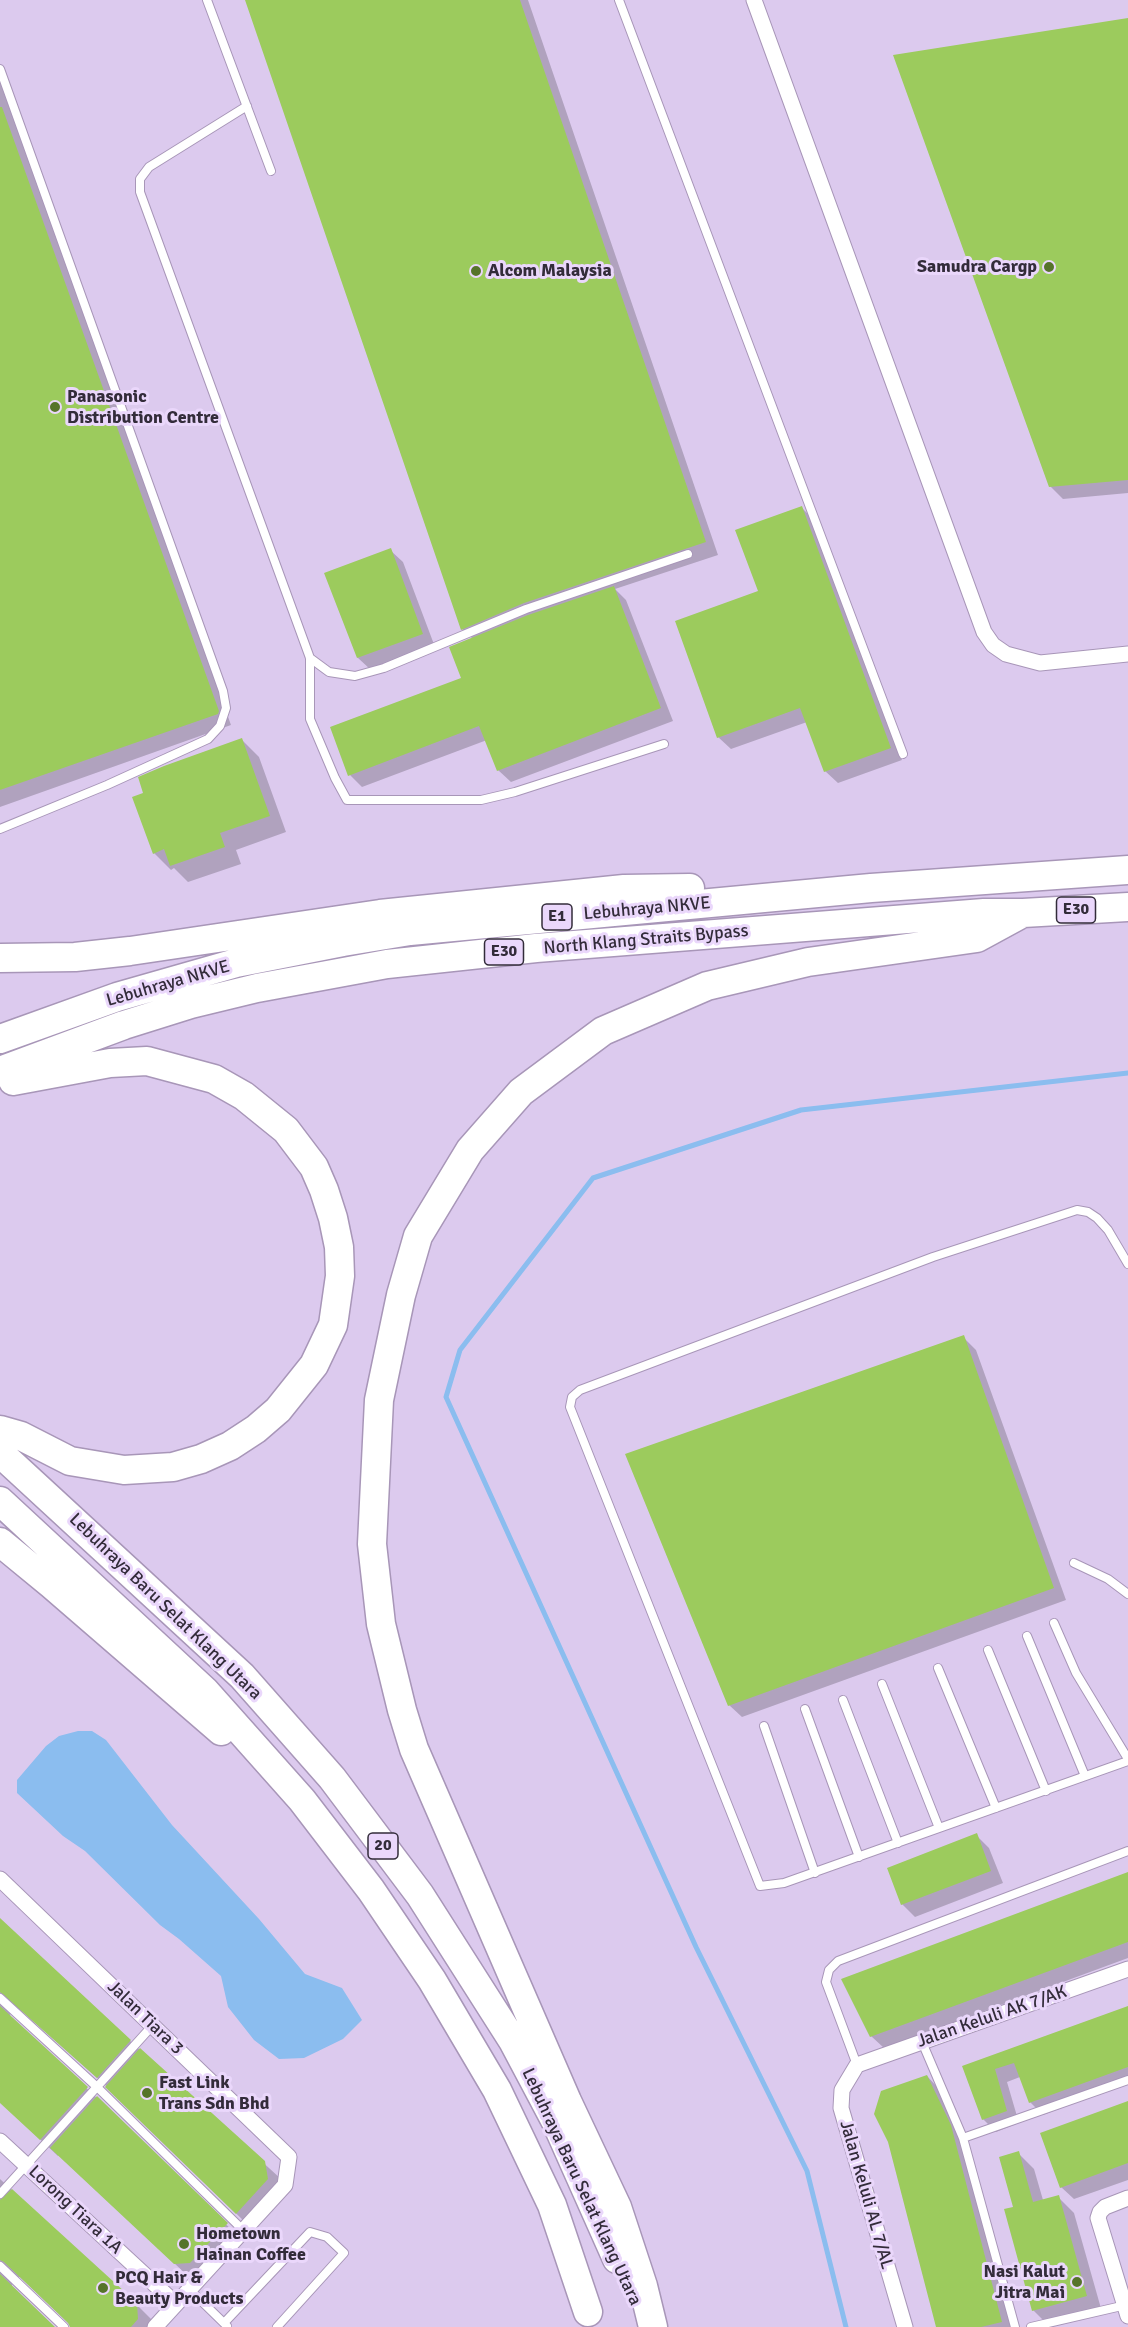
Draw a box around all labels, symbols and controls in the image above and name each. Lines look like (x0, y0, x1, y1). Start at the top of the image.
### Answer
place label: Samudra Cargp (917, 256, 1037, 278)
place label: Alcom Malaysia (488, 260, 612, 282)
marker: Samudra Cargp (1042, 260, 1056, 274)
marker: Alcom Malaysia (469, 264, 483, 278)
place label: Panasonic Distribution Centre (67, 386, 219, 428)
marker: Panasonic Distribution Centre (48, 400, 62, 414)
street label: Lebuhraya NKVE (583, 893, 711, 925)
road number: E30 (1056, 897, 1096, 923)
road number: E1 (542, 904, 572, 930)
street label: North Klang Straits Bypass (543, 920, 749, 960)
road number: E30 (484, 939, 524, 965)
street label: Lebuhraya NKVE (104, 956, 232, 1012)
street label: Lebuhraya Baru Selat Klang Utara (64, 1509, 266, 1705)
road number: 20 (368, 1833, 398, 1859)
street label: Jalan Tiara 3 (103, 1977, 187, 2059)
street label: Jalan Keluli AK 7/AK (914, 1981, 1070, 2053)
street label: Lebuhraya Baru Selat Klang Utara (516, 2065, 646, 2309)
place label: Fast Link Trans Sdn Bhd (159, 2072, 269, 2114)
marker: Fast Link Trans Sdn Bhd (140, 2086, 154, 2100)
street label: Jalan Keluli AL 7/AL (834, 2118, 898, 2272)
street label: Lorong Tiara 1A (24, 2161, 126, 2259)
place label: Hometown Hainan Coffee (196, 2223, 306, 2266)
marker: Hometown Hainan Coffee (177, 2237, 191, 2251)
place label: Nasi Kalut Jitra Mai (983, 2261, 1065, 2304)
place label: PCQ Hair & Beauty Products (115, 2267, 243, 2310)
marker: Nasi Kalut Jitra Mai (1070, 2275, 1084, 2289)
marker: PCQ Hair & Beauty Products (96, 2281, 110, 2295)

